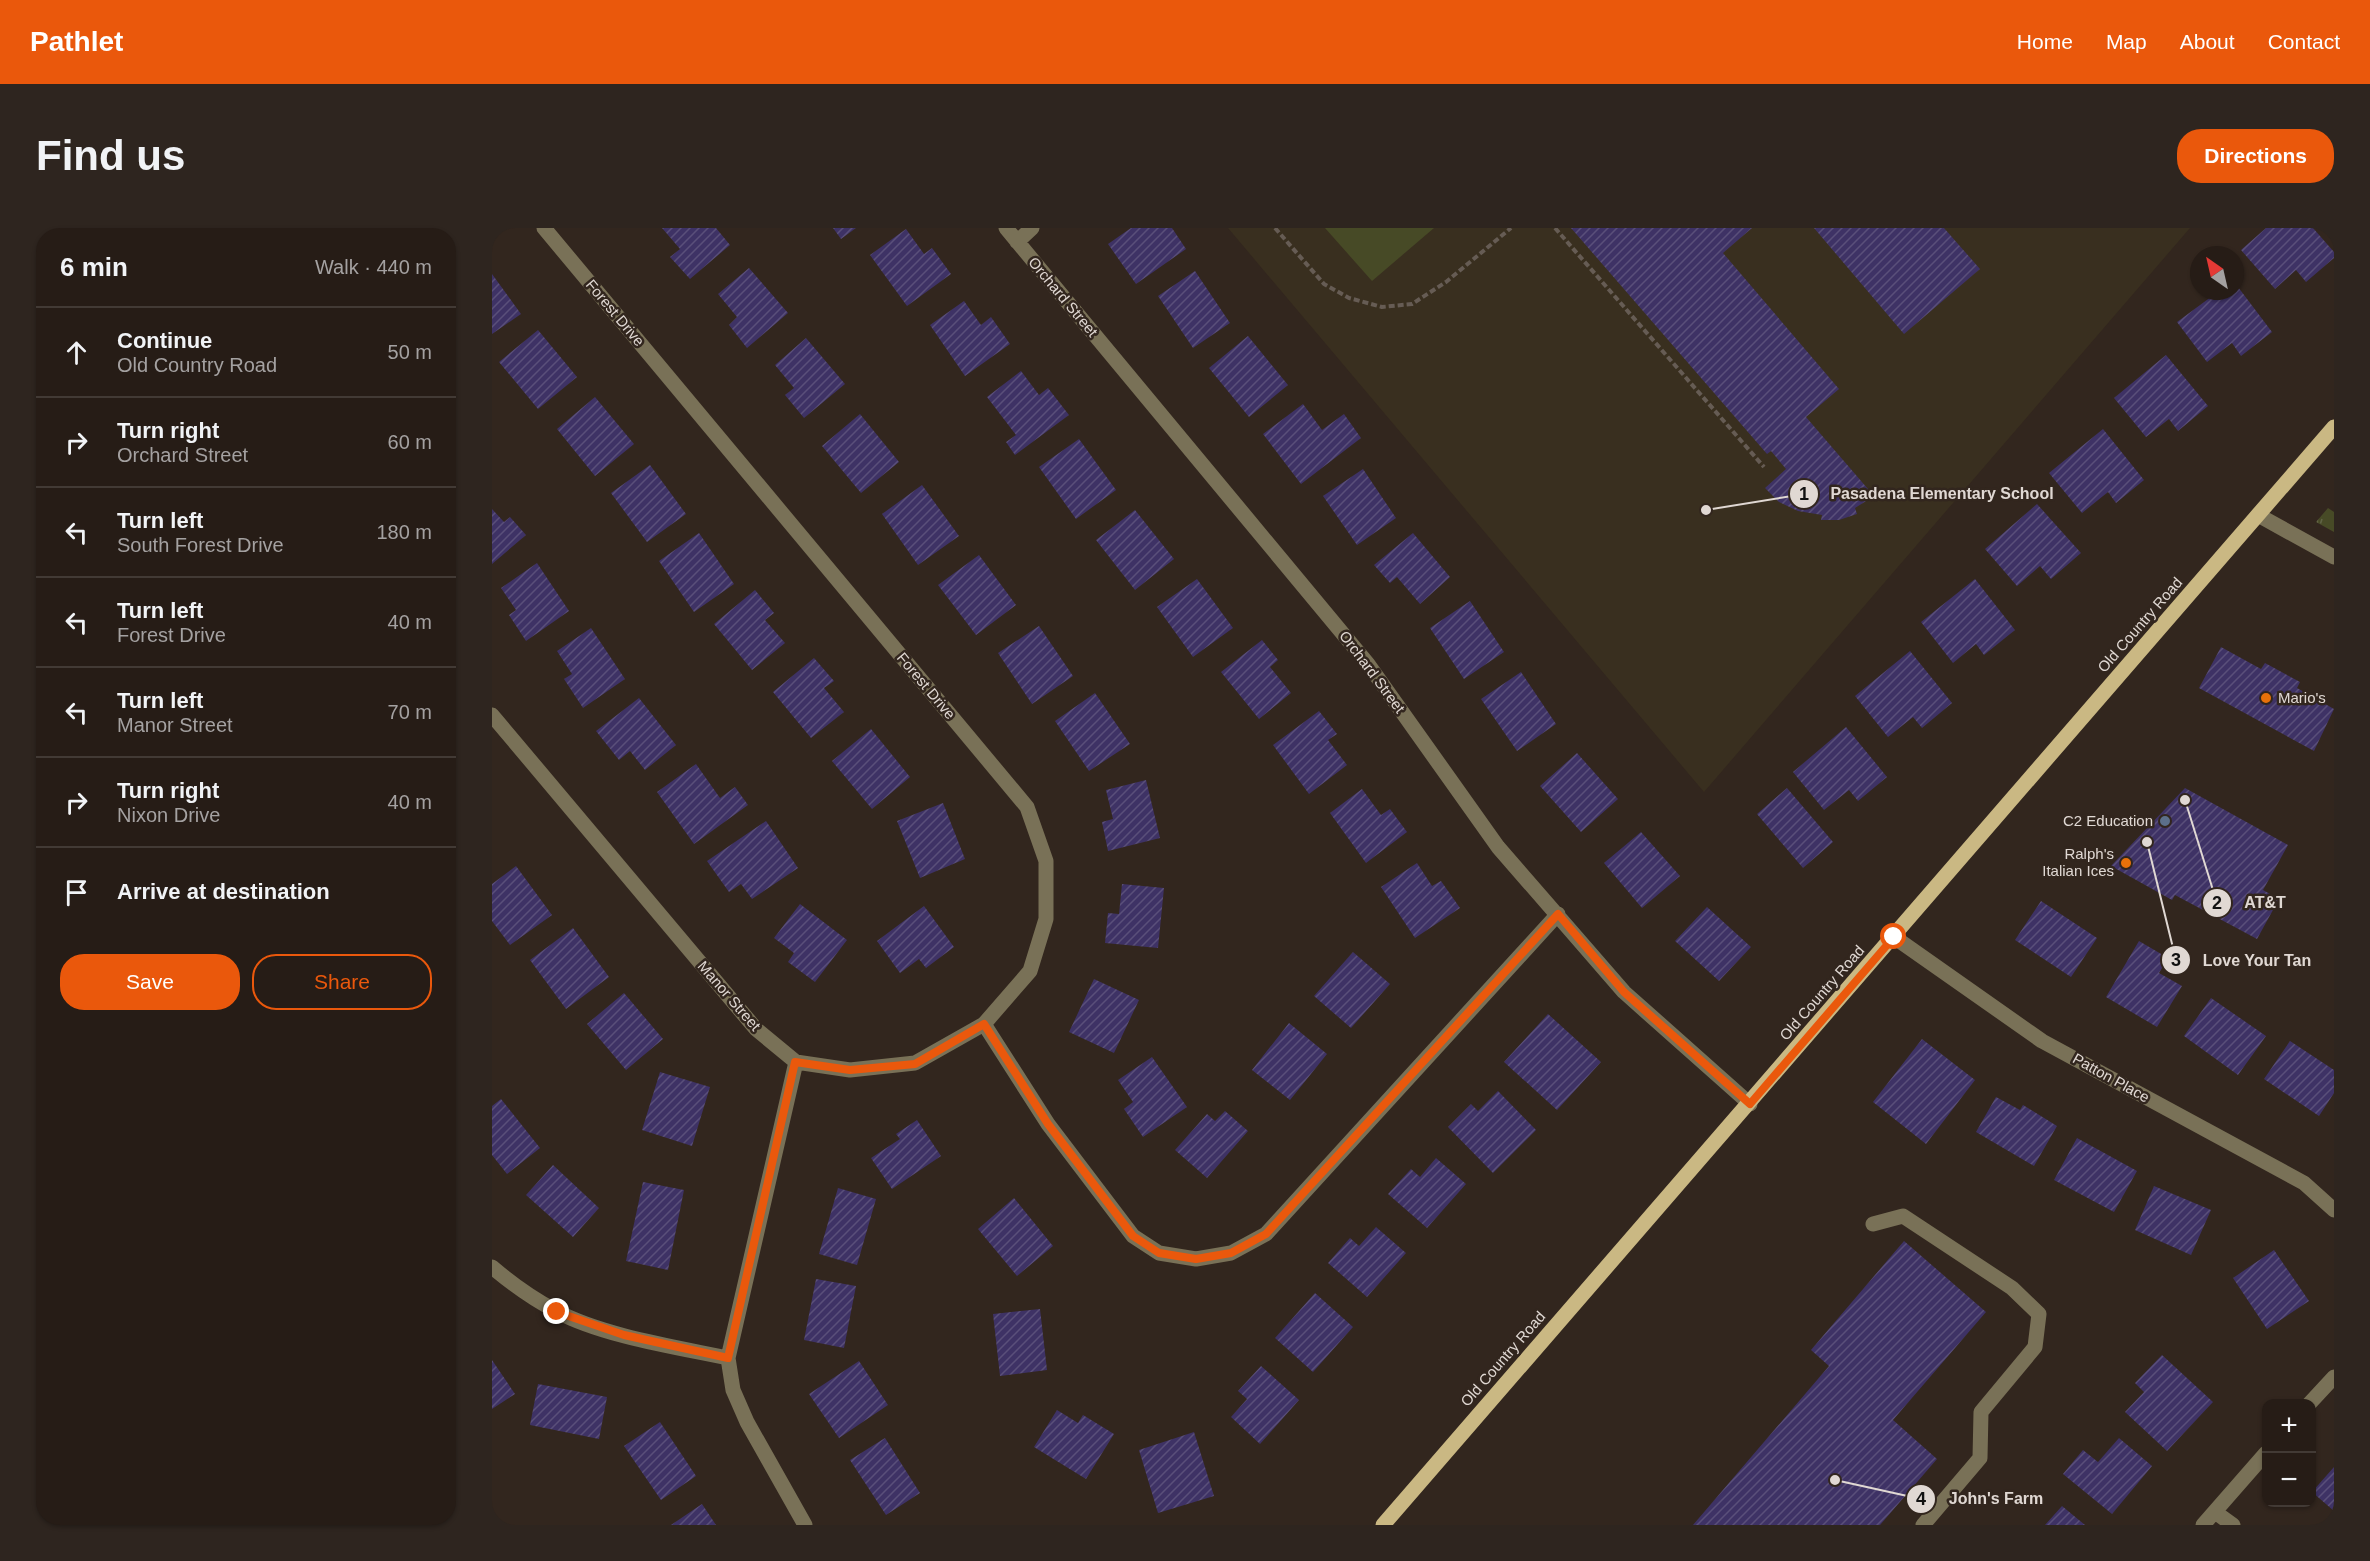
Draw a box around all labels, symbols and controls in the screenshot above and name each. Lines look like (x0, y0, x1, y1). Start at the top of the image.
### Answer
text: Pathlet (30, 26, 123, 57)
text: Home (2017, 30, 2073, 53)
text: Map (2106, 30, 2147, 53)
text: About (2180, 30, 2235, 53)
text: Contact (2268, 30, 2340, 53)
button: Directions (2177, 129, 2334, 183)
text: Find us (36, 132, 185, 179)
north arrow (2190, 246, 2244, 300)
text: 6 min (60, 252, 128, 282)
street label: Orchard Street (1025, 254, 1102, 340)
text: Walk · 440 m (315, 256, 432, 278)
street label: Forest Drive (583, 276, 648, 349)
text: Continue (117, 328, 212, 353)
icon: ahead (60, 336, 93, 369)
text: 50 m (388, 341, 432, 363)
text: Old Country Road (117, 354, 277, 376)
text: Turn right (117, 418, 219, 443)
icon: right (60, 426, 93, 459)
text: 60 m (388, 431, 432, 453)
text: Orchard Street (117, 444, 248, 466)
callout: Pasadena Elementary School (1789, 477, 2066, 511)
text: 1 (1799, 484, 1809, 504)
text: Pasadena Elementary School (1830, 485, 2054, 502)
text: Turn left (117, 508, 203, 533)
icon: left (60, 516, 93, 549)
text: 180 m (376, 521, 432, 543)
text: South Forest Drive (117, 534, 284, 556)
street label: Old Country Road (2094, 574, 2185, 676)
text: Turn left (117, 598, 203, 623)
icon: left (60, 606, 93, 639)
text: 40 m (388, 611, 432, 633)
text: Forest Drive (117, 624, 226, 646)
street label: Orchard Street (1336, 627, 1409, 717)
street label: Forest Drive (894, 649, 959, 722)
text: Turn left (117, 688, 203, 713)
place label: Mario's (2278, 689, 2326, 706)
marker: Mario's (2259, 691, 2273, 705)
icon: left (60, 696, 93, 729)
text: 70 m (388, 701, 432, 723)
text: Manor Street (117, 714, 233, 736)
text: Turn right (117, 778, 219, 803)
icon: right (60, 786, 93, 819)
text: 40 m (388, 791, 432, 813)
text: Nixon Drive (117, 804, 220, 826)
place label: C2 Education (2063, 812, 2153, 829)
marker: C2 Education (2158, 814, 2172, 828)
place label: Ralph's Italian Ices (2042, 845, 2114, 879)
marker: Ralph's Italian Ices (2119, 856, 2133, 870)
icon: arrive (60, 876, 93, 909)
text: Arrive at destination (117, 879, 330, 904)
callout: AT&T (2202, 886, 2298, 920)
text: 2 (2212, 893, 2222, 913)
text: AT&T (2244, 894, 2286, 911)
route start (1880, 923, 1906, 949)
street label: Old Country Road (1776, 942, 1867, 1044)
callout: Love Your Tan (2161, 943, 2324, 977)
text: 3 (2171, 950, 2181, 970)
text: Love Your Tan (2203, 952, 2311, 969)
button: Save (60, 954, 240, 1010)
button: Share (252, 954, 432, 1010)
street label: Manor Street (695, 957, 765, 1035)
street label: Patton Place (2070, 1050, 2153, 1106)
route end (543, 1298, 569, 1324)
street label: Old Country Road (1457, 1308, 1548, 1410)
map controls (2262, 1399, 2316, 1507)
button: + (2262, 1399, 2316, 1453)
button: − (2262, 1453, 2316, 1507)
callout: John's Farm (1906, 1482, 2055, 1516)
text: 4 (1916, 1489, 1926, 1509)
text: John's Farm (1949, 1490, 2043, 1507)

